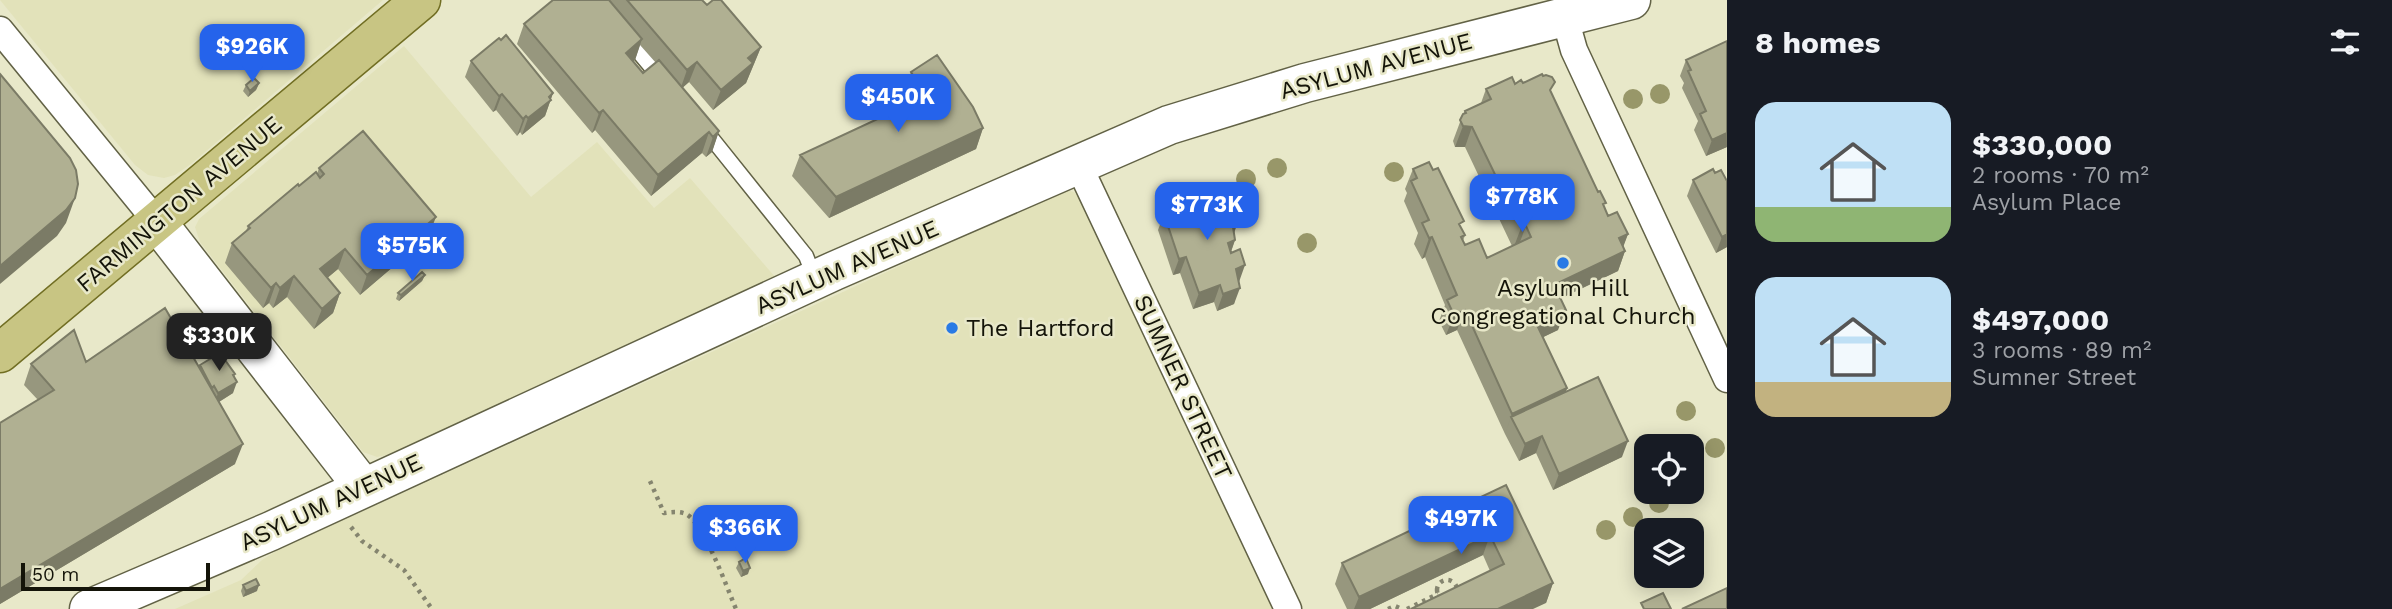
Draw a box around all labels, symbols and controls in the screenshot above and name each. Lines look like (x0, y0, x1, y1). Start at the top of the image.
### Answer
icon: filters (2326, 23, 2364, 61)
pin: $926K (203, 24, 301, 84)
text: 8 homes (1755, 25, 1881, 60)
street label: ASYLUM AVENUE (1277, 27, 1475, 105)
text: $926K (216, 33, 288, 60)
pin: $450K (849, 74, 947, 134)
text: $450K (861, 83, 935, 110)
street label: FARMINGTON AVENUE (71, 110, 287, 298)
text: $330,000 (1972, 127, 2112, 162)
icon: home (1811, 130, 1895, 214)
text: 2 rooms · 70 m² (1972, 162, 2149, 189)
pin: $778K (1473, 174, 1571, 234)
pin: $773K (1158, 182, 1256, 242)
text: $778K (1486, 183, 1558, 210)
text: Asylum Place (1972, 189, 2122, 216)
text: $773K (1171, 191, 1243, 218)
street label: ASYLUM AVENUE (751, 214, 943, 320)
pin: $575K (363, 224, 461, 283)
text: $575K (377, 232, 447, 259)
marker: Asylum Hill Congregational Church (1555, 255, 1571, 271)
place label: Asylum Hill Congregational Church (1430, 274, 1696, 330)
street label: SUMNER STREET (1128, 290, 1238, 484)
text: $497,000 (1972, 302, 2109, 337)
icon: home (1811, 305, 1895, 389)
pin: $330K (170, 314, 268, 373)
place label: The Hartford (966, 314, 1115, 342)
marker: The Hartford (944, 320, 960, 336)
text: $330K (183, 322, 255, 349)
text: 3 rooms · 89 m² (1972, 337, 2151, 364)
text: Sumner Street (1972, 364, 2136, 391)
map controls (1634, 434, 1704, 588)
button: locate (1634, 434, 1704, 504)
street label: ASYLUM AVENUE (235, 448, 427, 556)
pin: $497K (1412, 496, 1510, 556)
pin: $366K (696, 505, 794, 565)
text: $497K (1424, 505, 1498, 532)
text: $366K (709, 514, 781, 541)
button: layers (1634, 518, 1704, 588)
scale bar (21, 560, 210, 592)
text: 50 m (32, 563, 79, 586)

